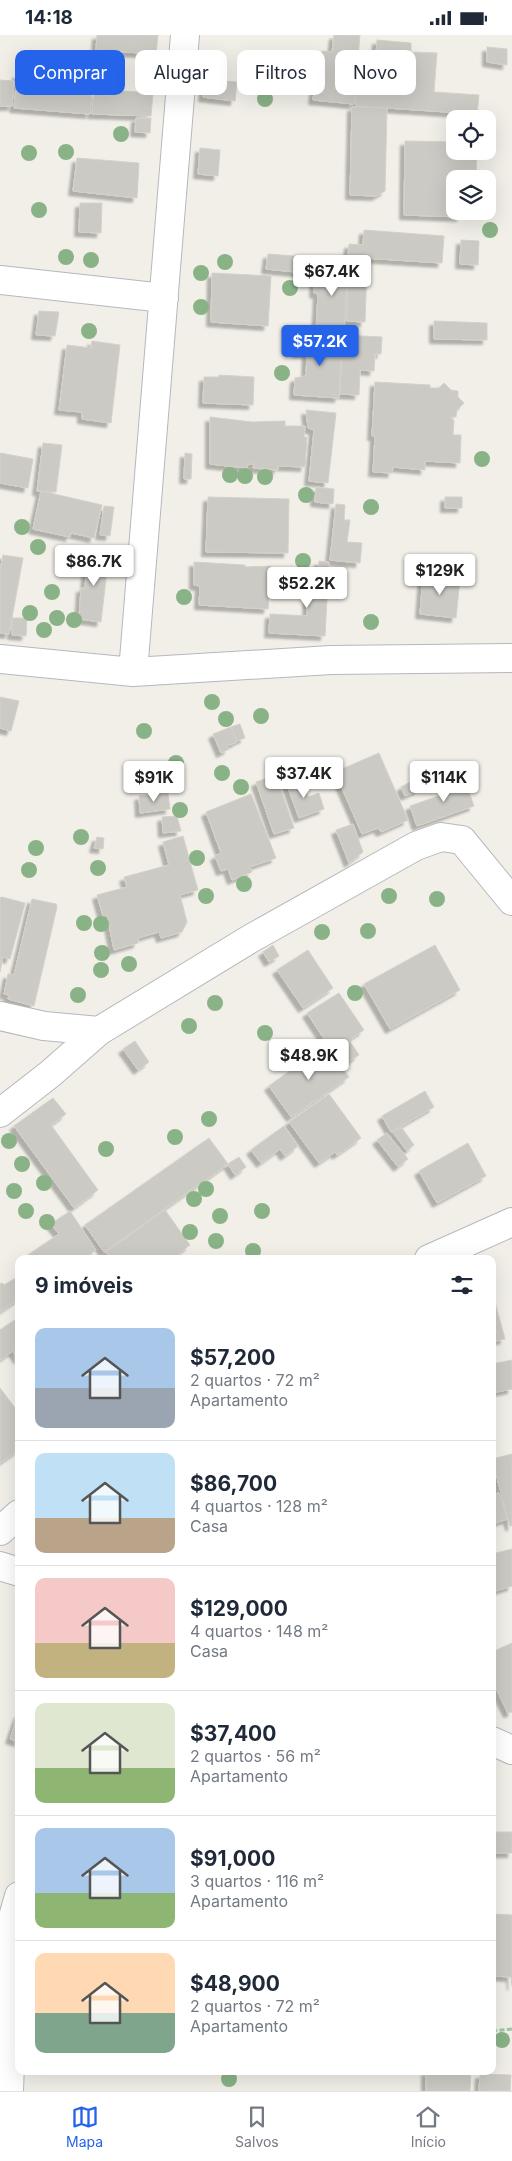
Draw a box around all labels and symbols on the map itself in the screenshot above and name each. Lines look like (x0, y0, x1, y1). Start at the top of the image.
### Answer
pin: $67.4K (291, 255, 373, 297)
pin: $57.2K (279, 325, 361, 367)
pin: $86.7K (53, 545, 135, 587)
pin: $129K (405, 553, 475, 596)
pin: $52.2K (266, 567, 348, 609)
pin: $37.4K (263, 757, 345, 799)
pin: $91K (124, 761, 184, 803)
pin: $114K (409, 761, 479, 803)
pin: $48.9K (268, 1039, 350, 1081)

